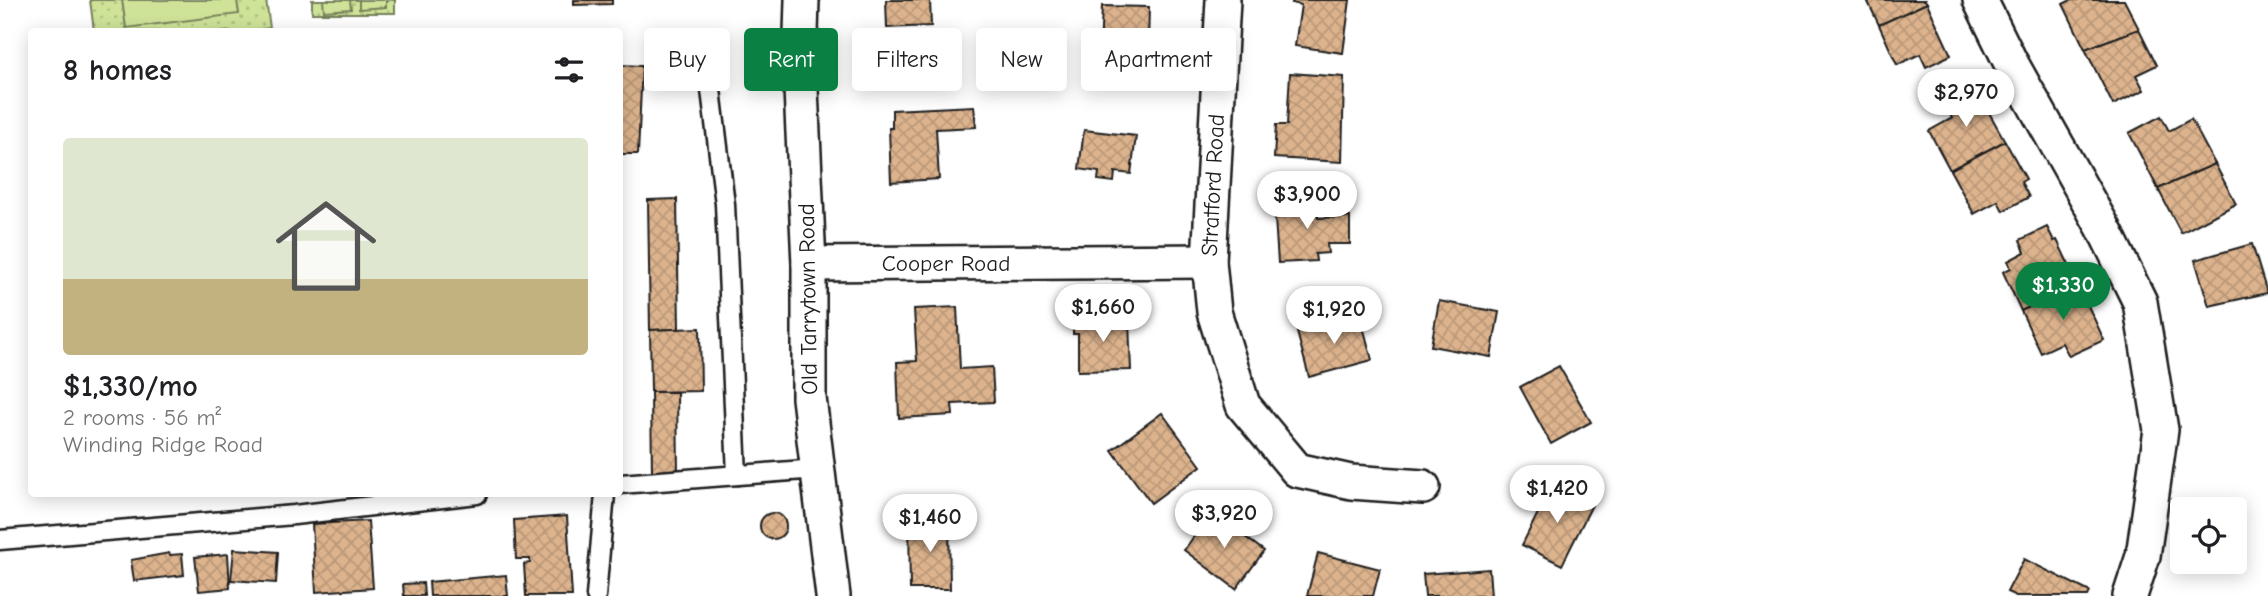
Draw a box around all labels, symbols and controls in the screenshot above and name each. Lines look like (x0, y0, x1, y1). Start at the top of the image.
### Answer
chip: Buy (644, 28, 730, 91)
chip: Rent (744, 28, 838, 91)
chip: Filters (852, 28, 962, 91)
chip: New (976, 28, 1067, 91)
chip: Apartment (1081, 28, 1236, 91)
icon: filters (550, 51, 588, 89)
text: 8 homes (63, 53, 172, 88)
pin: $2,970 (1909, 69, 2023, 129)
text: $2,970 (1933, 78, 1999, 105)
street label: Stratford Road (1196, 113, 1230, 257)
pin: $3,900 (1250, 172, 1364, 231)
text: $3,900 (1273, 180, 1341, 207)
icon: home (263, 183, 389, 309)
street label: Old Tarrytown Road (793, 203, 823, 395)
street label: Cooper Road (882, 250, 1010, 277)
pin: $1,330 (2006, 262, 2120, 322)
text: $1,330 (2031, 271, 2095, 298)
pin: $1,660 (1046, 284, 1160, 344)
pin: $1,920 (1277, 286, 1391, 346)
text: $1,660 (1071, 293, 1135, 320)
text: $1,920 (1302, 295, 1366, 322)
text: $1,330/mo (63, 369, 198, 404)
text: 2 rooms · 56 m² (63, 404, 221, 431)
text: Winding Ridge Road (63, 431, 263, 458)
pin: $1,420 (1500, 466, 1614, 525)
text: $1,420 (1526, 474, 1588, 501)
pin: $3,920 (1167, 490, 1281, 550)
pin: $1,460 (873, 494, 987, 554)
map controls (2170, 497, 2247, 574)
button: locate (2170, 497, 2247, 574)
text: $3,920 (1191, 499, 1257, 526)
text: $1,460 (898, 503, 962, 530)

